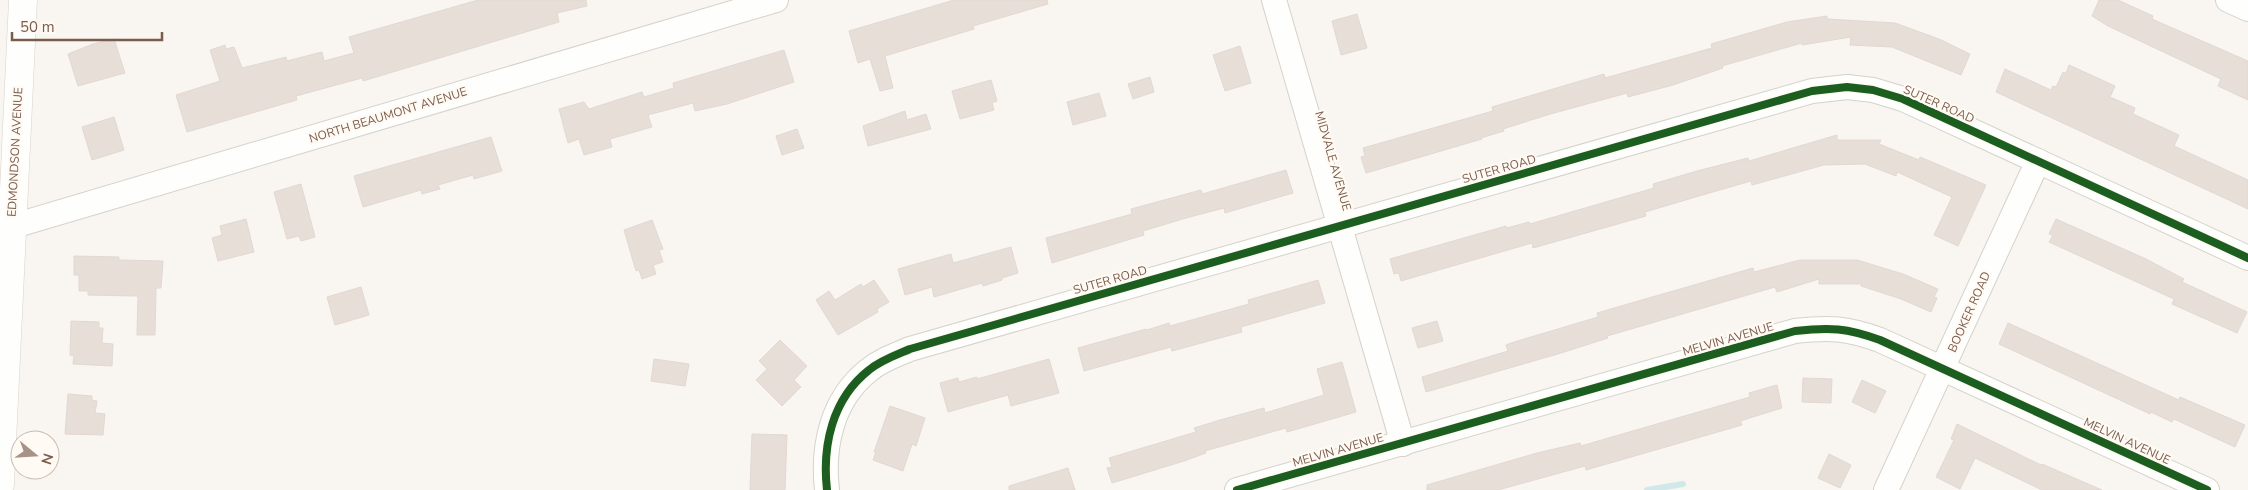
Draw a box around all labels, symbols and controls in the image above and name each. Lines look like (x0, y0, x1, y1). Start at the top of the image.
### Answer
scale bar (12, 10, 162, 42)
text: 50 m (20, 17, 55, 37)
street label: SUTER ROAD (1901, 81, 1977, 127)
street label: NORTH BEAUMONT AVENUE (307, 83, 469, 147)
street label: EDMONDSON AVENUE (4, 87, 26, 217)
street label: MIDVALE AVENUE (1311, 109, 1355, 213)
street label: SUTER ROAD (1460, 151, 1538, 187)
street label: SUTER ROAD (1071, 262, 1149, 298)
street label: BOOKER ROAD (1944, 269, 1994, 355)
street label: MELVIN AVENUE (1681, 318, 1775, 360)
street label: MELVIN AVENUE (2081, 414, 2173, 468)
street label: MELVIN AVENUE (1291, 429, 1385, 471)
north arrow (10, 430, 60, 480)
text: N (36, 451, 58, 467)

